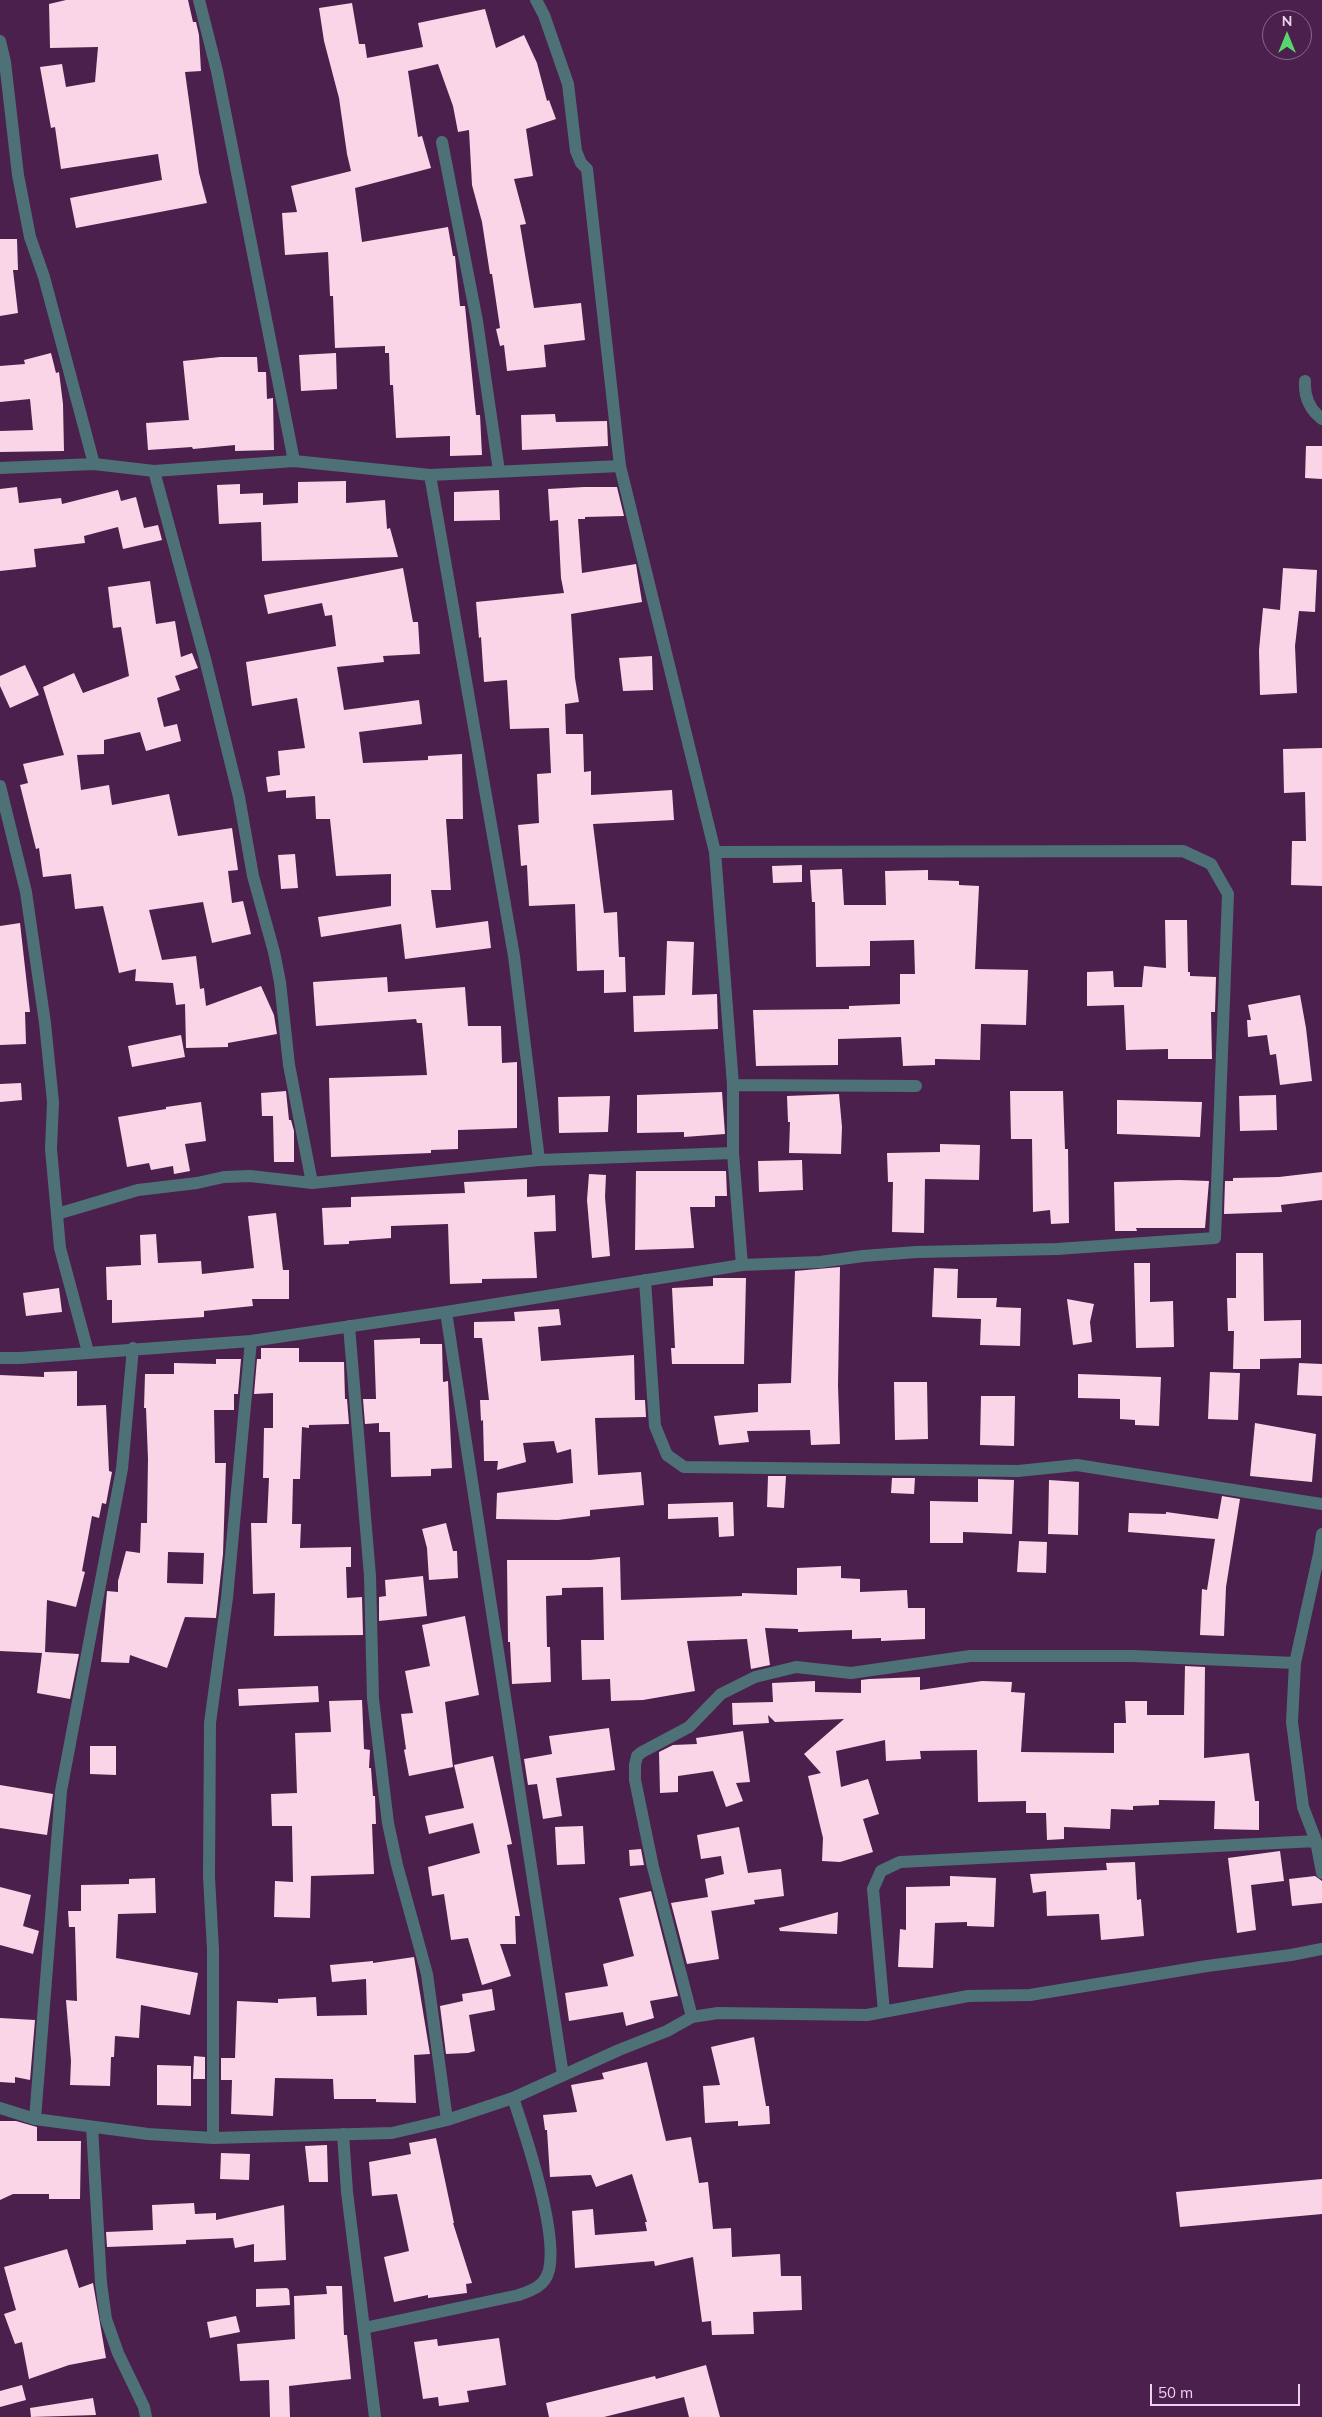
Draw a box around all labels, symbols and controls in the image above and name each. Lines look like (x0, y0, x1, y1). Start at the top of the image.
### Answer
north arrow (1262, 10, 1312, 60)
text: N (1282, 12, 1292, 30)
scale bar (1152, 2374, 1302, 2406)
text: 50 m (1158, 2383, 1193, 2402)

